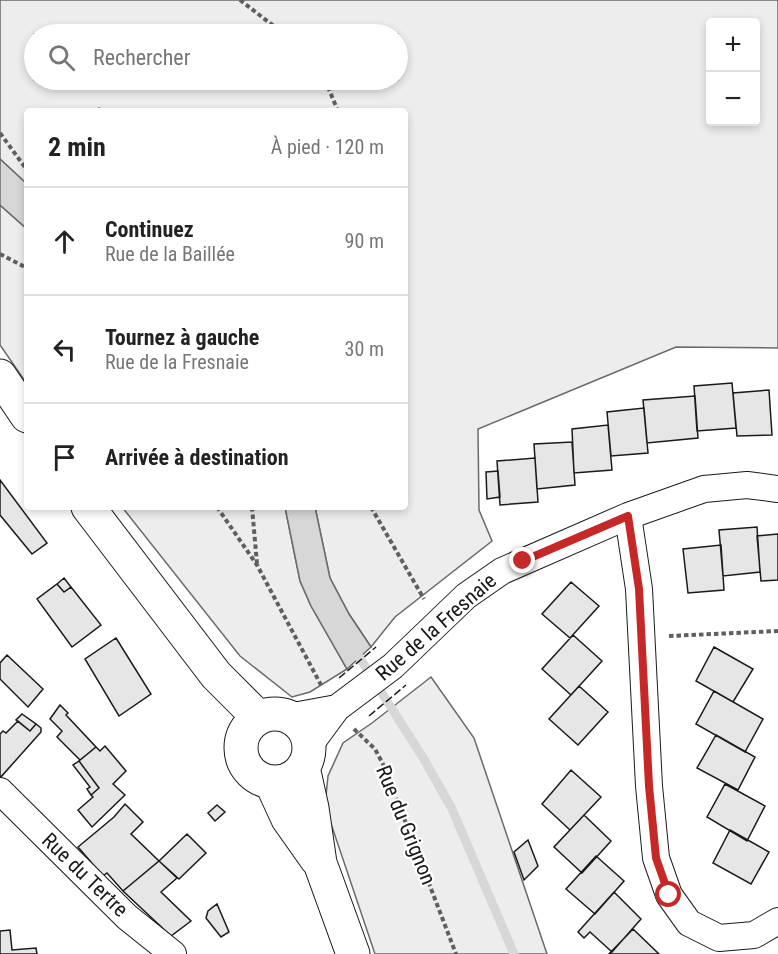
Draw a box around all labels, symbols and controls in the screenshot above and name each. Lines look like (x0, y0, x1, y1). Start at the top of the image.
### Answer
map controls (706, 18, 760, 126)
button: + (706, 18, 760, 72)
search box (24, 24, 408, 90)
icon: search (45, 41, 78, 74)
text: Rechercher (93, 45, 190, 70)
button: − (706, 72, 760, 126)
text: 2 min (48, 132, 106, 162)
text: À pied · 120 m (271, 135, 384, 159)
text: Continuez (105, 217, 194, 242)
icon: ahead (48, 225, 81, 258)
text: 90 m (345, 229, 384, 253)
text: Rue de la Baillée (105, 242, 235, 266)
text: Tournez à gauche (105, 325, 259, 350)
icon: left (48, 333, 81, 366)
text: 30 m (345, 337, 384, 361)
text: Rue de la Fresnaie (105, 350, 249, 374)
icon: arrive (48, 441, 81, 474)
text: Arrivée à destination (105, 445, 289, 470)
route end (509, 547, 535, 573)
street label: Rue de la Fresnaie (371, 568, 501, 686)
street label: Rue du Grignon (371, 762, 441, 888)
street label: Rue du Tertre (37, 828, 133, 922)
route start (655, 881, 681, 907)

